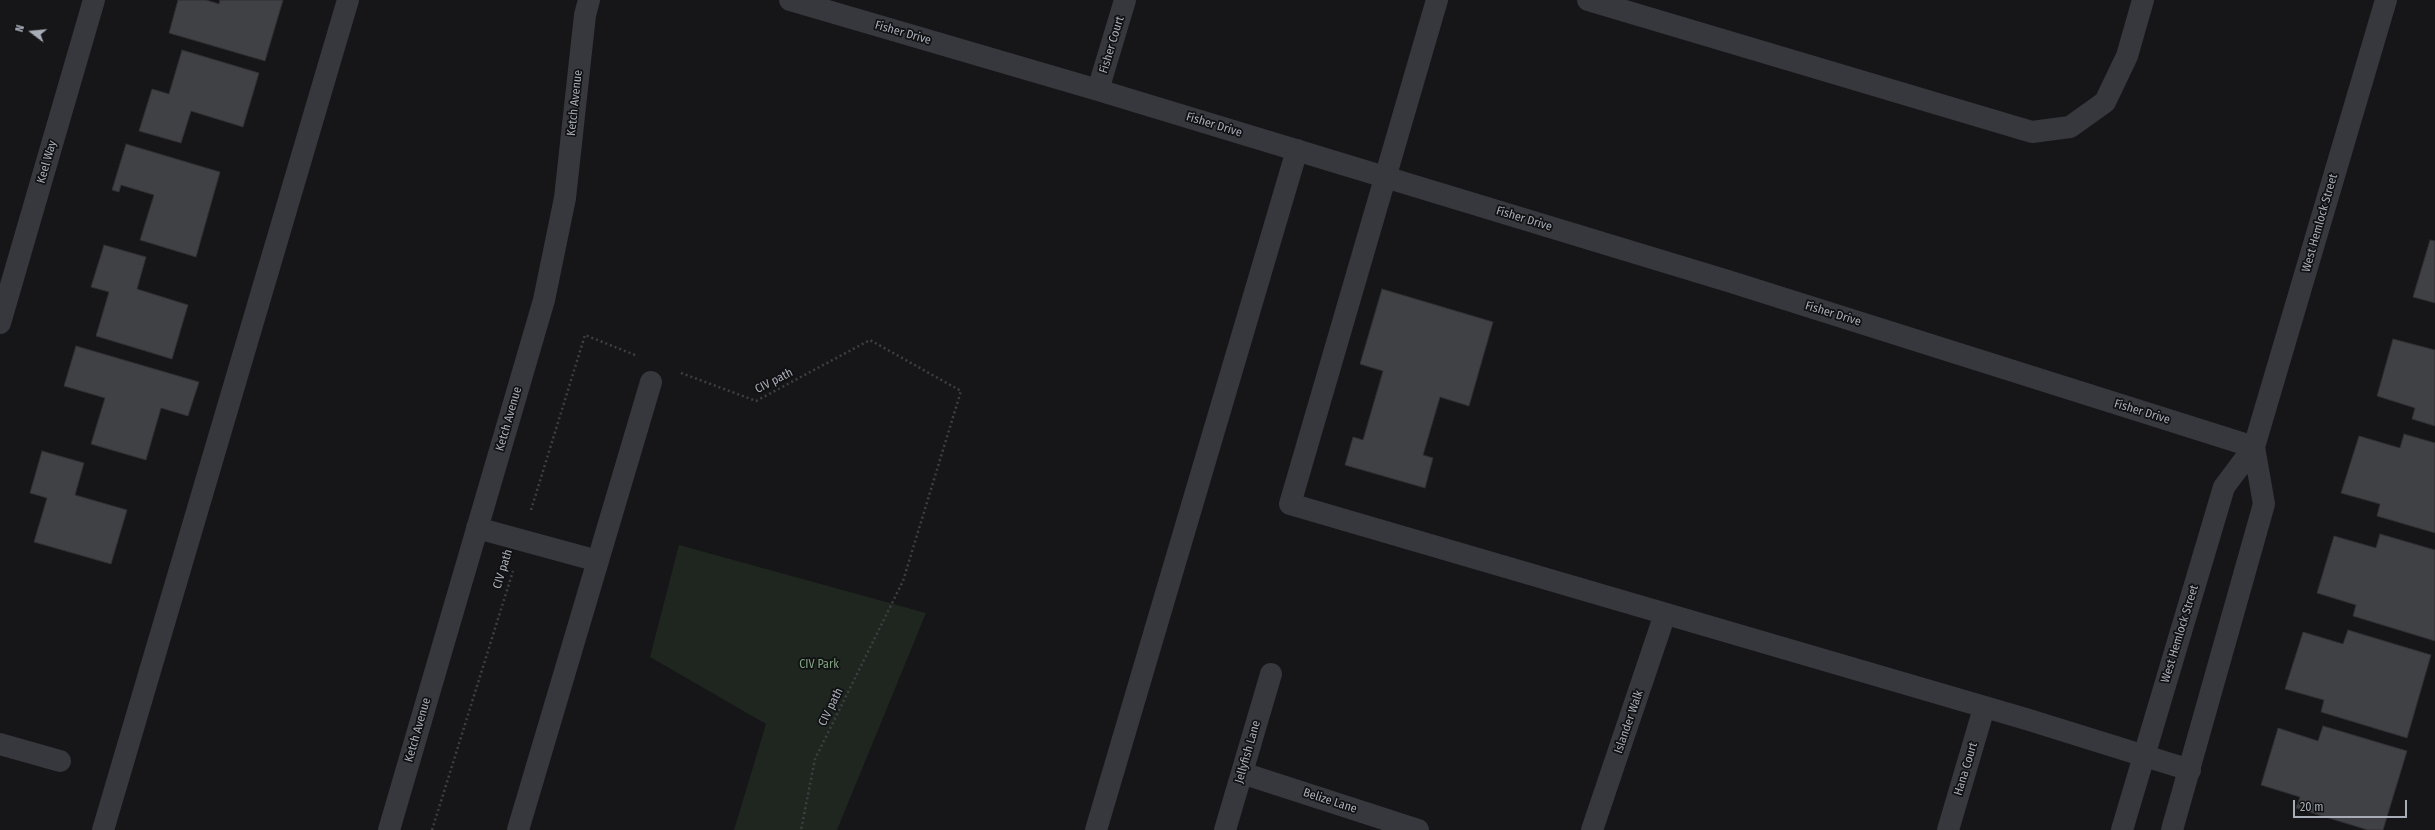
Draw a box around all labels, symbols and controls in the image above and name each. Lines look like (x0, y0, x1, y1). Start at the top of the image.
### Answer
north arrow (12, 12, 52, 52)
street label: Fisher Court (1097, 15, 1127, 75)
street label: Fisher Drive (873, 18, 933, 48)
text: N (13, 24, 27, 34)
street label: Ketch Avenue (564, 69, 586, 137)
street label: Fisher Drive (1184, 110, 1244, 140)
street label: Keel Way (34, 139, 60, 185)
street label: West Hemlock Street (2299, 172, 2341, 274)
street label: Fisher Drive (1494, 204, 1554, 234)
street label: Fisher Drive (1803, 299, 1863, 329)
street label: CIV path (753, 365, 795, 397)
street label: Ketch Avenue (493, 385, 525, 453)
street label: Fisher Drive (2112, 397, 2172, 427)
street label: CIV path (490, 547, 516, 591)
street label: West Hemlock Street (2158, 583, 2202, 685)
park label: CIV Park (799, 658, 839, 672)
street label: CIV path (816, 686, 846, 728)
street label: Islander Walk (1611, 688, 1647, 756)
street label: Ketch Avenue (402, 696, 434, 764)
street label: Jellyfish Lane (1232, 719, 1264, 785)
street label: Hana Court (1951, 741, 1981, 797)
street label: Belize Lane (1301, 786, 1359, 816)
scale bar (2295, 792, 2409, 818)
text: 20 m (2300, 800, 2324, 814)

